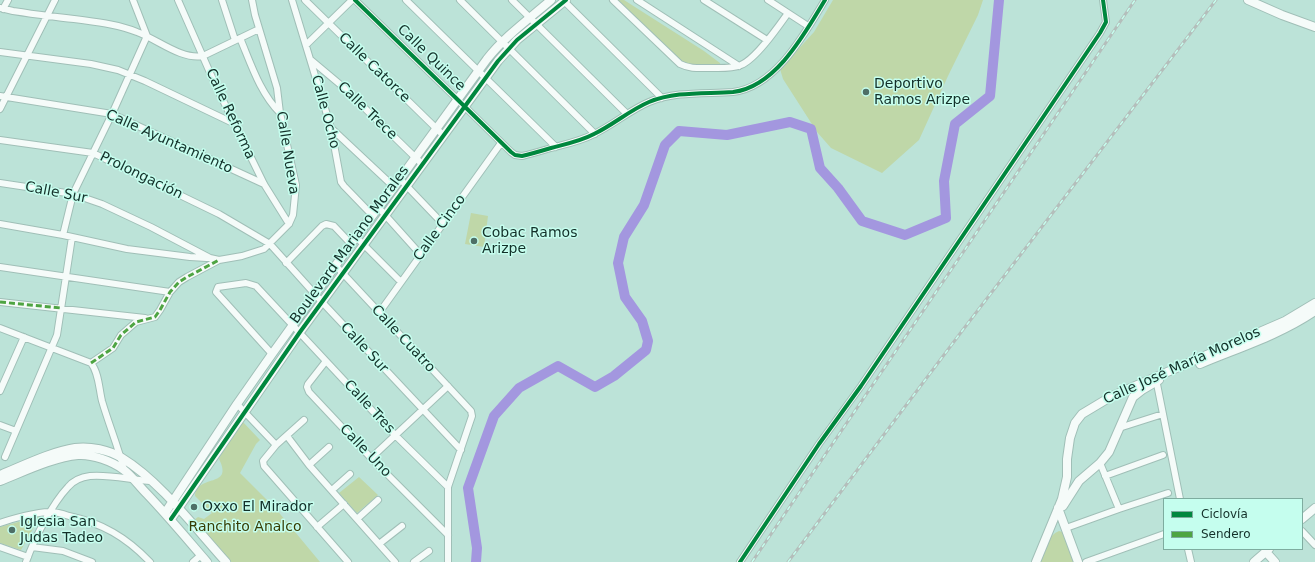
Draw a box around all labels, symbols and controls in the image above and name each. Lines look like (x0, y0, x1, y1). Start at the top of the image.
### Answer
street label: Calle Quince (393, 21, 469, 95)
street label: Calle Catorce (335, 30, 413, 106)
street label: Calle Reforma (202, 66, 258, 162)
street label: Calle Ocho (307, 73, 343, 151)
place label: Deportivo Ramos Arizpe (874, 76, 970, 108)
street label: Calle Trece (334, 79, 400, 143)
marker: Deportivo Ramos Arizpe (861, 87, 871, 97)
street label: Calle Ayuntamiento (103, 106, 235, 178)
street label: Calle Nueva (272, 110, 302, 196)
street label: Prolongación (97, 149, 185, 203)
street label: Boulevard Mariano Morales (287, 163, 413, 327)
street label: Calle Sur (24, 179, 88, 207)
street label: Calle Cinco (410, 192, 470, 264)
place label: Cobac Ramos Arizpe (482, 225, 577, 258)
marker: Cobac Ramos Arizpe (469, 236, 479, 246)
street label: Calle Cuatro (368, 302, 438, 376)
street label: Calle Sur (336, 319, 392, 377)
street label: Calle José María Morelos (1101, 324, 1263, 408)
street label: Calle Tres (340, 377, 398, 437)
street label: Calle Uno (336, 421, 394, 481)
legend (1163, 498, 1303, 550)
place label: Oxxo El Mirador (202, 499, 313, 515)
marker: Oxxo El Mirador (189, 502, 199, 512)
text: Ciclovía (1201, 507, 1248, 521)
place label: Iglesia San Judas Tadeo (20, 514, 103, 546)
park label: Ranchito Analco (188, 519, 302, 535)
marker: Iglesia San Judas Tadeo (7, 525, 17, 535)
text: Sendero (1201, 527, 1251, 541)

